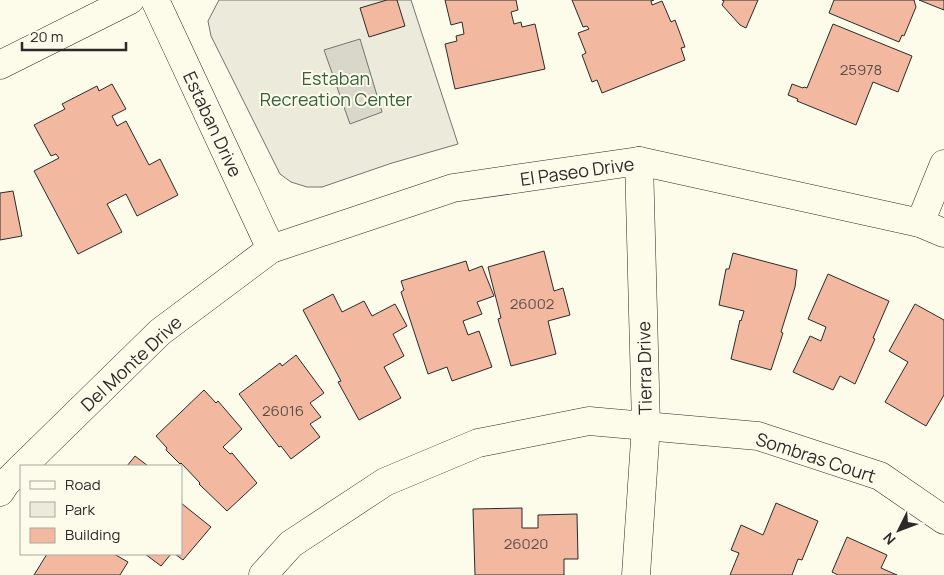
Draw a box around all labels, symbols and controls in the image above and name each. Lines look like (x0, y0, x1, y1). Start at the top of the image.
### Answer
scale bar (22, 20, 126, 52)
text: 20 m (30, 26, 63, 47)
house number: 25978 (840, 59, 882, 80)
park label: Estaban Recreation Center (260, 66, 413, 111)
street label: Estaban Drive (178, 67, 248, 181)
street label: El Paseo Drive (518, 151, 636, 191)
house number: 26002 (510, 293, 554, 314)
street label: Del Monte Drive (75, 310, 187, 416)
street label: Tierra Drive (631, 321, 657, 415)
house number: 26016 (262, 400, 304, 421)
street label: Sombras Court (753, 426, 879, 488)
legend (20, 465, 182, 555)
text: Road (65, 474, 101, 495)
text: Park (65, 499, 95, 520)
north arrow (874, 505, 924, 555)
text: Building (65, 524, 120, 545)
text: N (879, 529, 899, 549)
house number: 26020 (504, 533, 548, 554)

